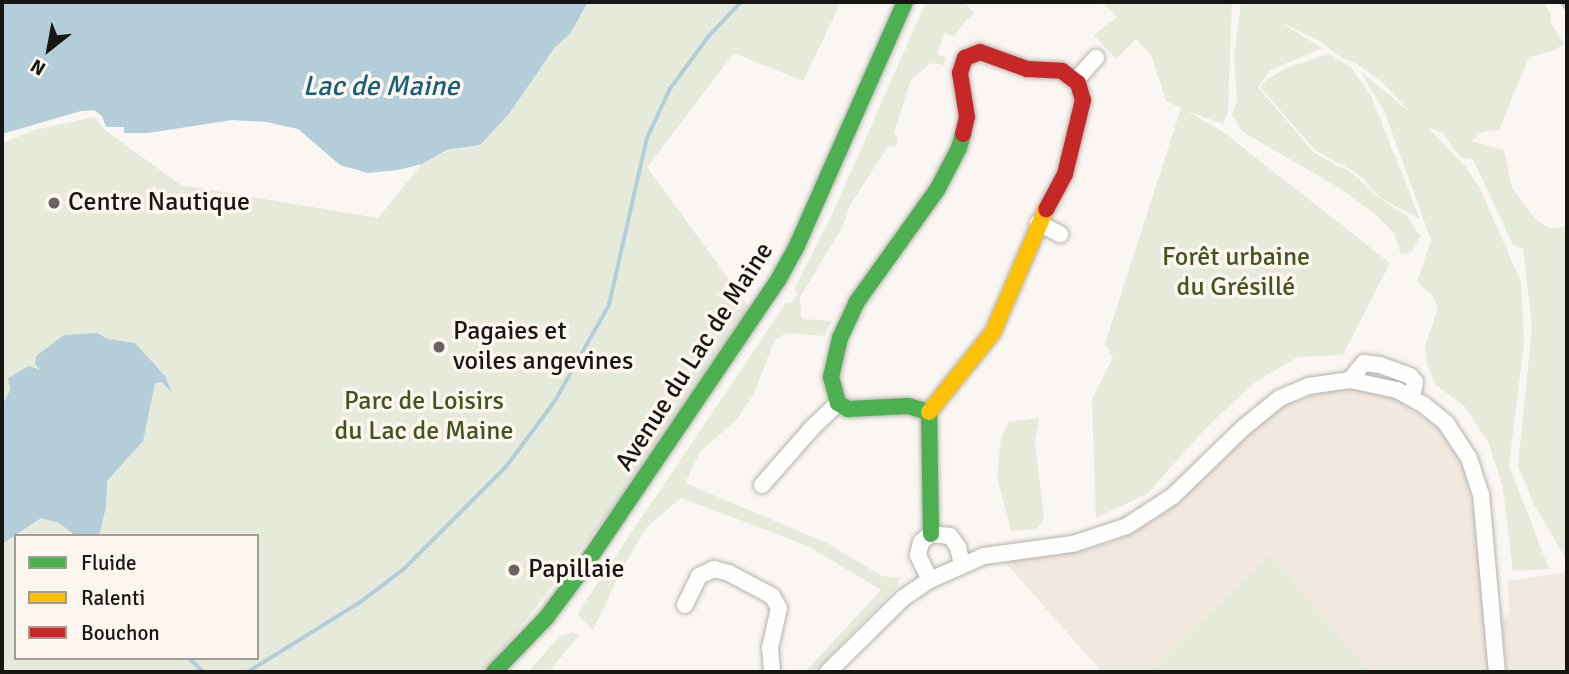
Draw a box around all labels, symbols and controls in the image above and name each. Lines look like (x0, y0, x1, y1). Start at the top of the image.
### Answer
north arrow (14, 14, 84, 84)
text: N (26, 53, 50, 81)
water label: Lac de Maine (303, 69, 459, 103)
place label: Centre Nautique (68, 187, 250, 219)
marker: Centre Nautique (46, 195, 62, 211)
street label: Avenue du Lac de Maine (609, 237, 781, 477)
park label: Forêt urbaine du Grésillé (1162, 242, 1310, 304)
place label: Pagaies et voiles angevines (453, 316, 633, 378)
marker: Pagaies et voiles angevines (431, 339, 447, 355)
park label: Parc de Loisirs du Lac de Maine (334, 386, 514, 448)
legend (14, 534, 259, 660)
text: Fluide (81, 550, 137, 576)
place label: Papillaie (528, 554, 625, 586)
marker: Papillaie (506, 562, 522, 578)
text: Ralenti (81, 585, 145, 611)
text: Bouchon (81, 620, 160, 646)

